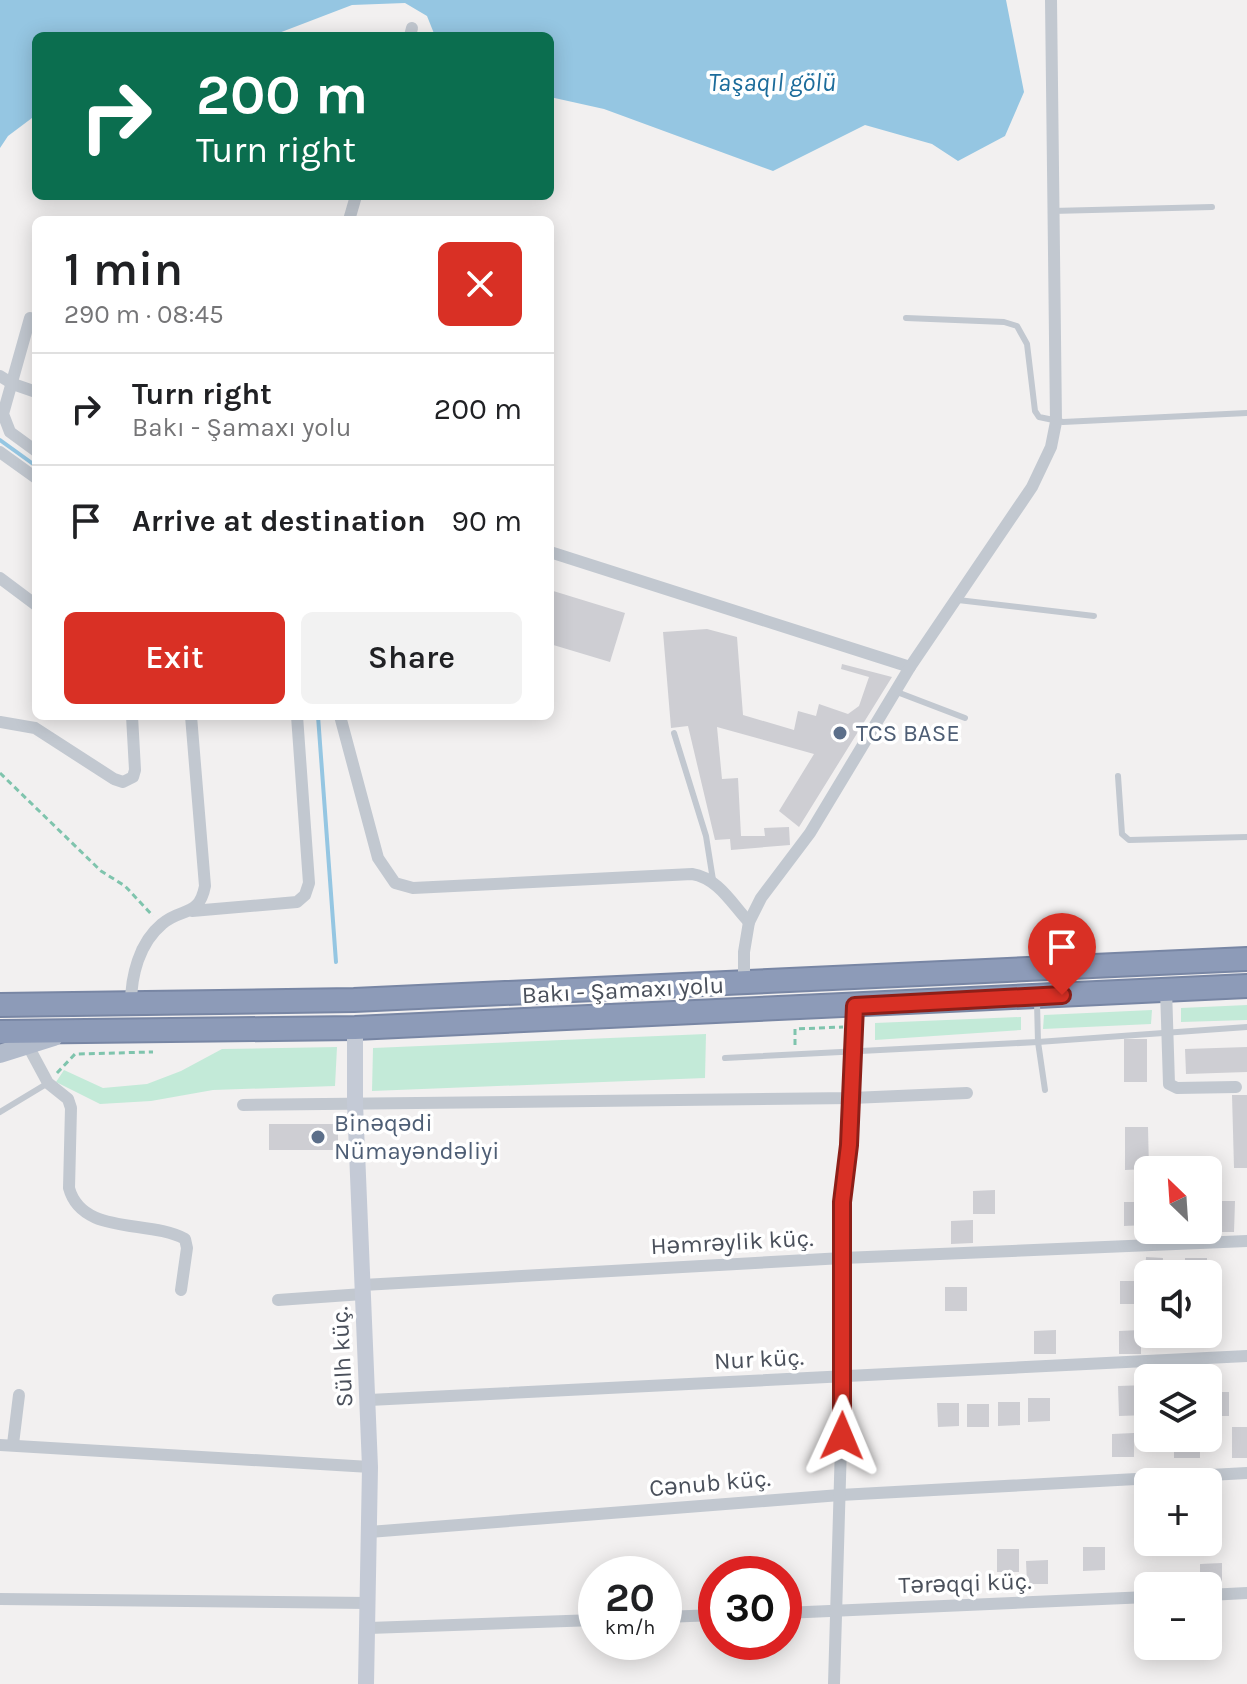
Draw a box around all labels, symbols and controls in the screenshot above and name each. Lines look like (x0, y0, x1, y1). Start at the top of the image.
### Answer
text: 200 m (196, 62, 368, 127)
icon: right (64, 64, 168, 168)
water label: Taşaqıl gölü (708, 67, 836, 98)
text: Turn right (196, 129, 356, 171)
text: 1 min (64, 241, 183, 297)
button: close (438, 242, 522, 326)
text: 290 m · 08:45 (64, 299, 224, 330)
text: Turn right (132, 376, 272, 412)
icon: right (64, 387, 108, 431)
text: 200 m (434, 391, 522, 427)
text: Bakı - Şamaxı yolu (132, 412, 352, 443)
icon: arrive (64, 499, 108, 543)
text: Arrive at destination (132, 503, 426, 539)
text: 90 m (452, 503, 522, 539)
button: Exit (64, 612, 285, 704)
button: Share (301, 612, 522, 704)
place label: TCS BASE (856, 719, 960, 747)
marker: TCS BASE (831, 724, 849, 742)
pin (1028, 913, 1096, 995)
icon: arrive (1040, 925, 1084, 969)
street label: Bakı - Şamaxı yolu (521, 971, 725, 1009)
place label: Binəqədi Nümayəndəliyi (334, 1109, 499, 1165)
marker: Binəqədi Nümayəndəliyi (309, 1128, 327, 1146)
north arrow (1134, 1156, 1222, 1244)
map controls (1134, 1156, 1222, 1660)
street label: Həmrəylik küç. (650, 1224, 814, 1260)
button: sound (1134, 1260, 1222, 1348)
street label: Sülh küç. (325, 1306, 359, 1408)
street label: Nur küç. (713, 1343, 805, 1375)
button: layers (1134, 1364, 1222, 1452)
position arrow (800, 1394, 884, 1478)
street label: Cənub küç. (648, 1464, 772, 1502)
button: + (1134, 1468, 1222, 1556)
speed limit sign: 30 (698, 1556, 802, 1660)
street label: Tərəqqi küç. (898, 1567, 1032, 1599)
button: − (1134, 1572, 1222, 1660)
text: 20 (605, 1574, 655, 1621)
text: km/h (605, 1616, 655, 1639)

